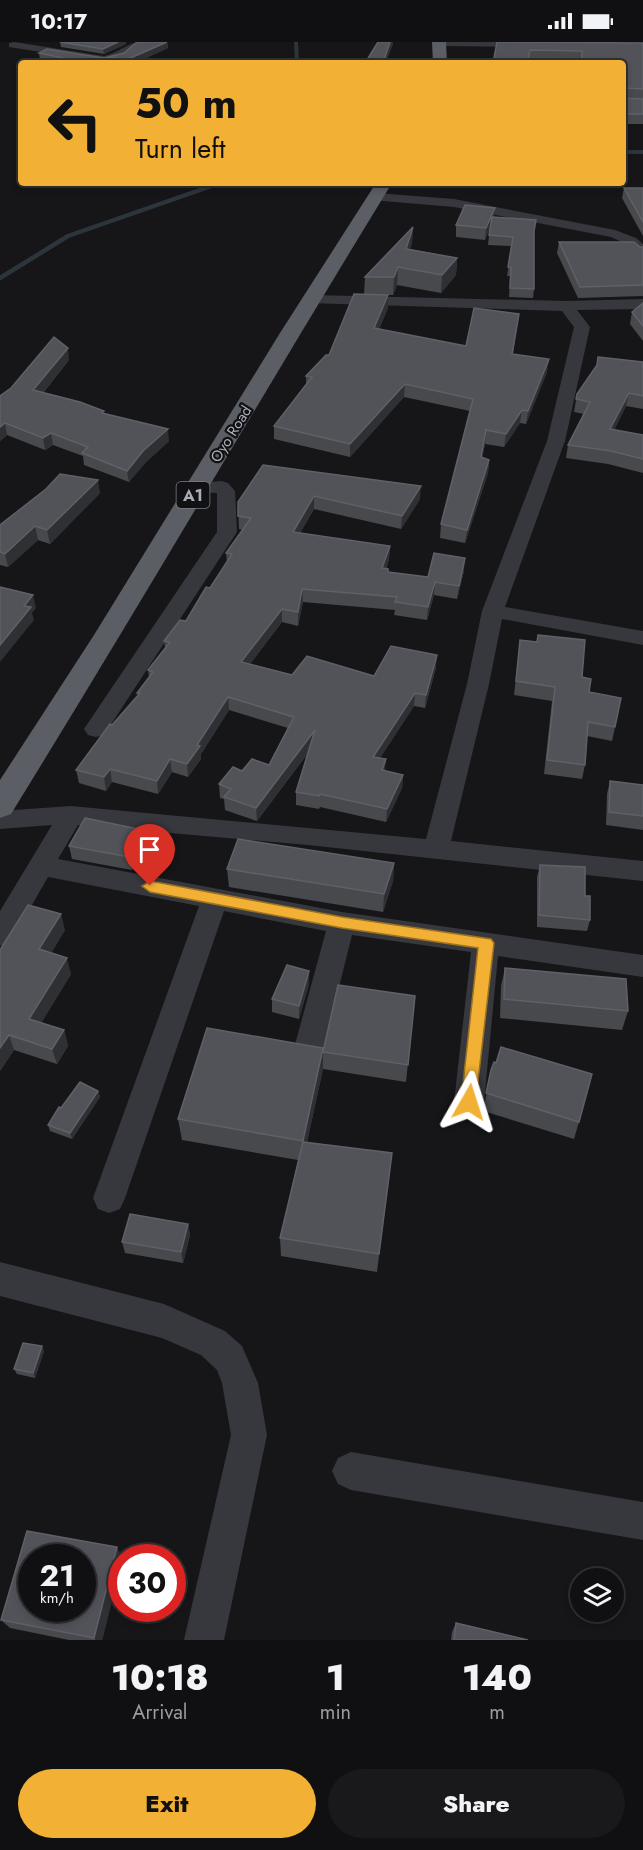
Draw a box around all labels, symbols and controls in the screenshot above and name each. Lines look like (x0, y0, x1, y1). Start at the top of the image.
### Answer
text: 10:17 (30, 5, 87, 37)
text: 50 m (135, 73, 237, 134)
icon: left (36, 84, 114, 162)
text: Turn left (135, 129, 225, 168)
street label: Oyo Road (205, 401, 257, 467)
road number: A1 (176, 482, 210, 508)
pin (124, 824, 175, 886)
icon: arrive (133, 833, 166, 866)
position arrow (437, 1070, 501, 1134)
speed limit sign: 30 (108, 1544, 186, 1622)
text: 21 (40, 1554, 74, 1597)
map controls (570, 1568, 624, 1622)
button: layers (570, 1568, 624, 1622)
text: km/h (40, 1587, 74, 1609)
text: 10:18 (111, 1651, 209, 1703)
text: 1 (326, 1651, 345, 1703)
text: 140 (462, 1651, 532, 1703)
text: Arrival (132, 1698, 187, 1727)
text: min (320, 1698, 351, 1727)
text: m (489, 1698, 505, 1727)
button: Exit (18, 1769, 316, 1838)
button: Share (328, 1769, 625, 1838)

